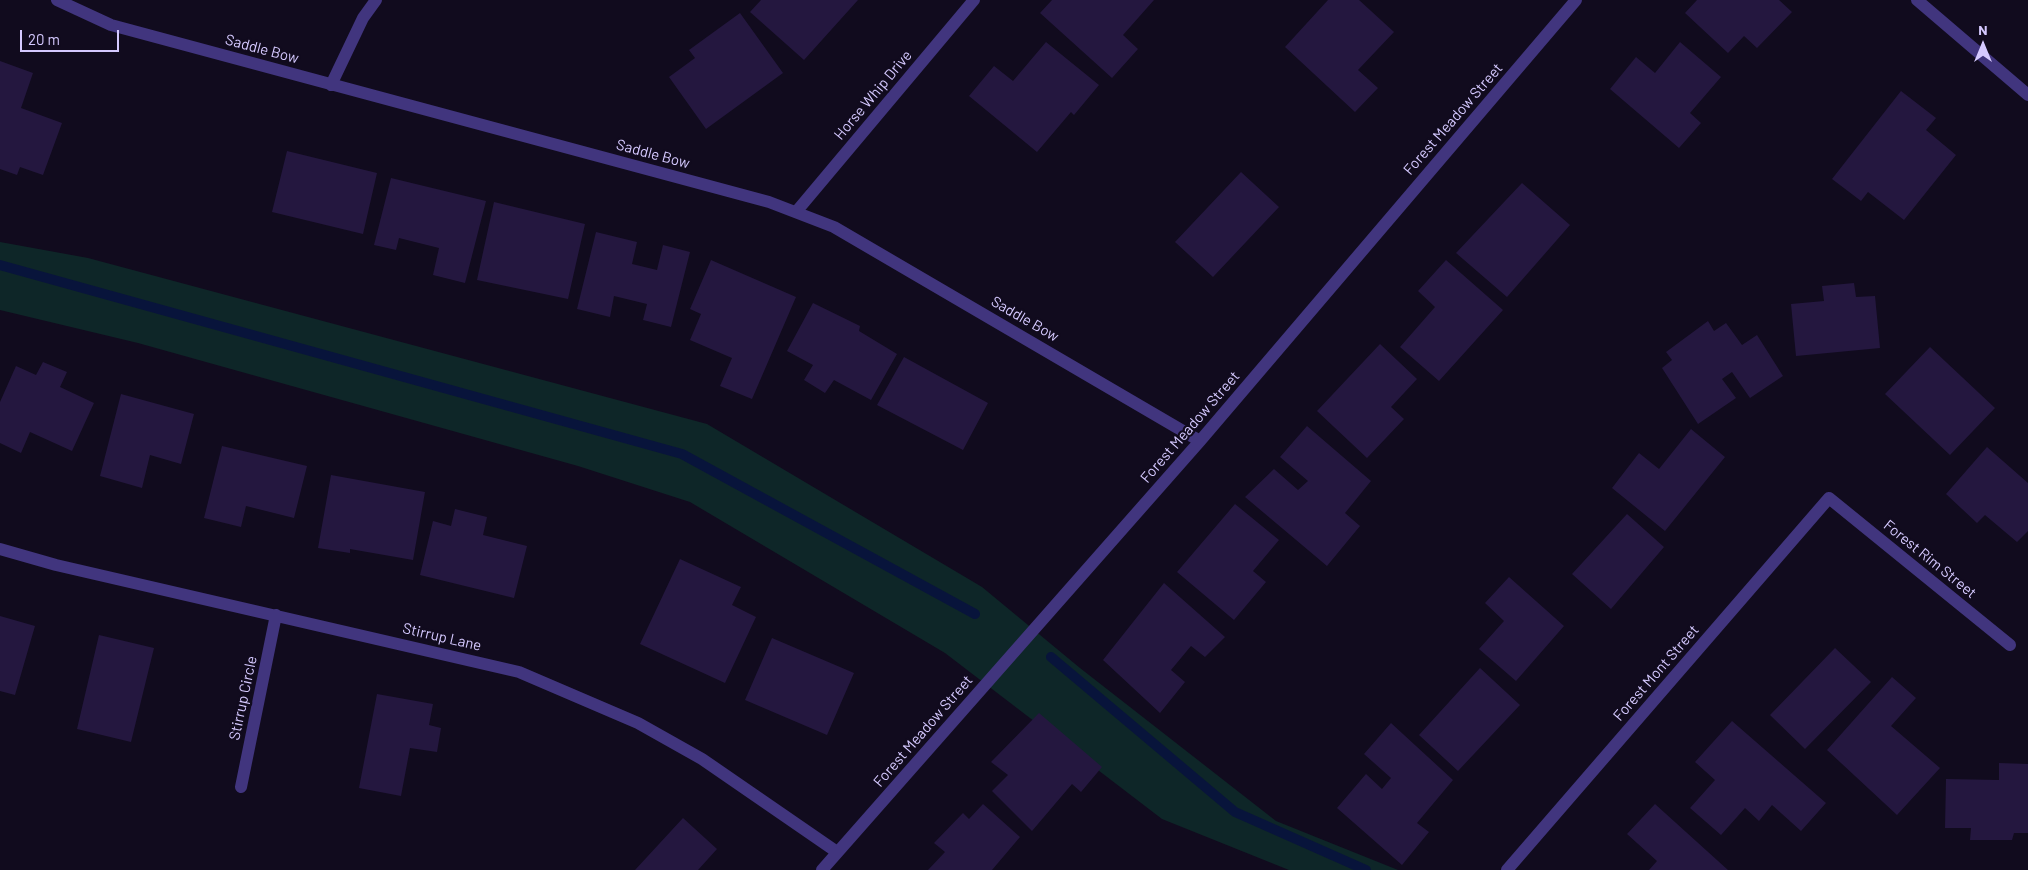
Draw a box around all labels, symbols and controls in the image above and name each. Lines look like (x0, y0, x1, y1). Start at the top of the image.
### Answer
scale bar (22, 20, 121, 52)
north arrow (1958, 20, 2008, 70)
text: N (1978, 21, 1988, 38)
text: 20 m (28, 30, 60, 48)
street label: Saddle Bow (223, 31, 301, 67)
street label: Horse Whip Drive (830, 47, 916, 143)
street label: Forest Meadow Street (1400, 59, 1506, 179)
street label: Saddle Bow (614, 136, 692, 172)
street label: Saddle Bow (988, 292, 1062, 346)
street label: Forest Meadow Street (1137, 367, 1243, 487)
street label: Forest Rim Street (1880, 516, 1980, 602)
street label: Stirrup Lane (401, 619, 483, 655)
street label: Forest Mont Street (1609, 621, 1703, 725)
street label: Stirrup Circle (225, 654, 261, 742)
street label: Forest Meadow Street (870, 671, 976, 791)

